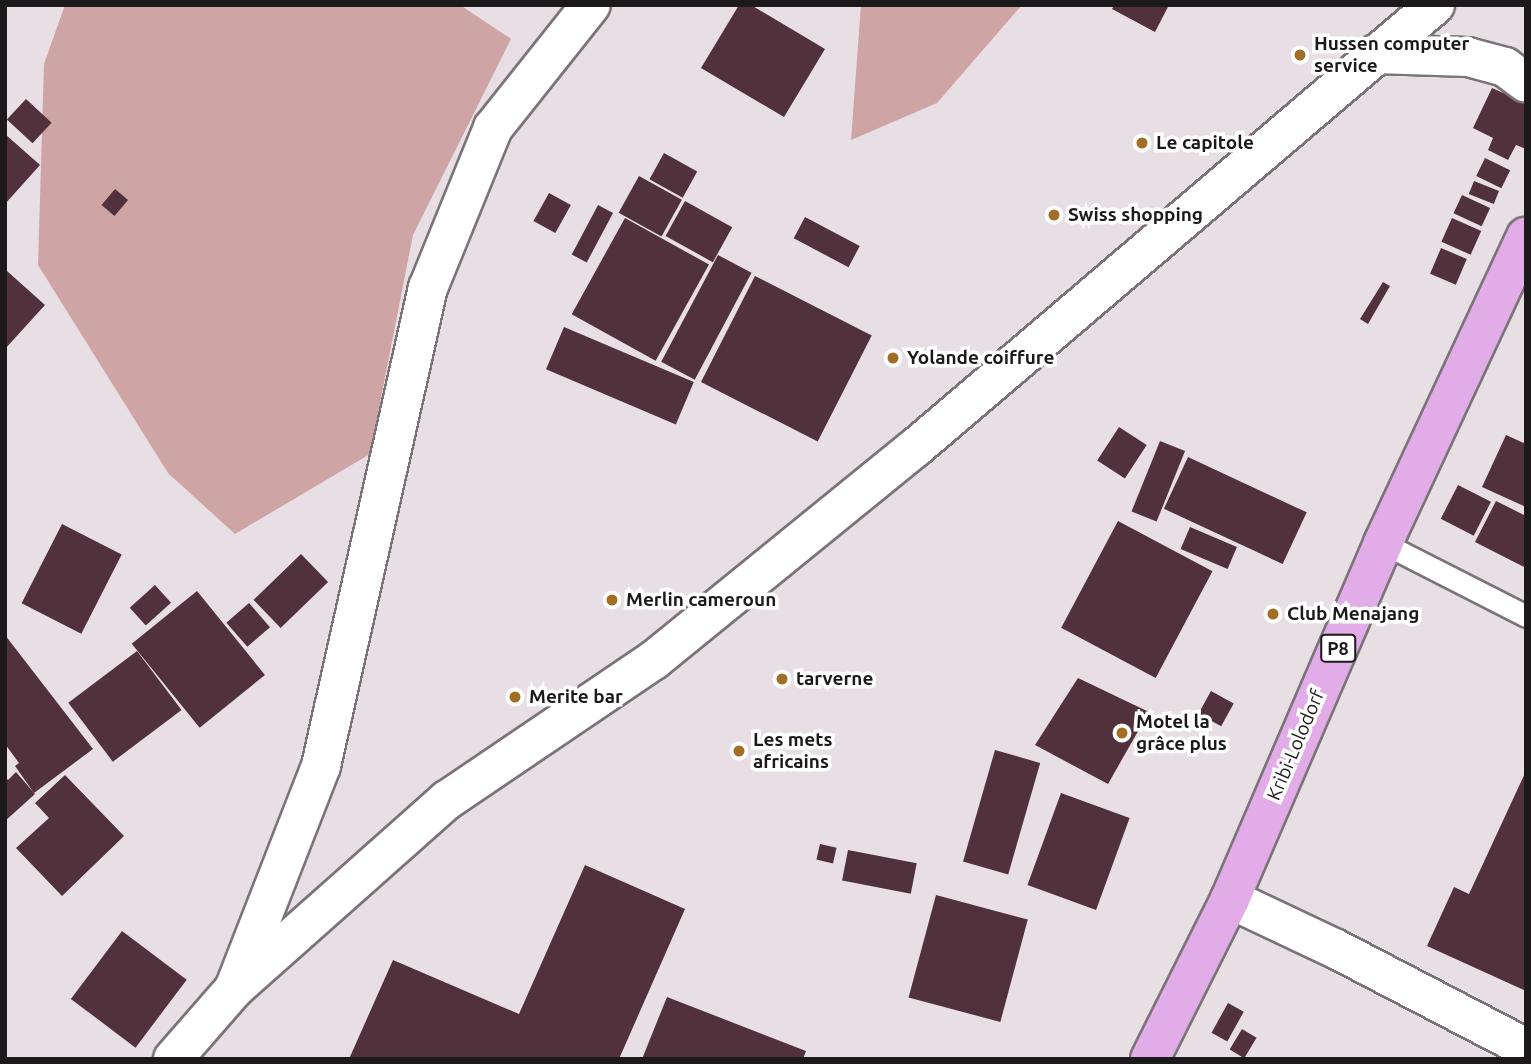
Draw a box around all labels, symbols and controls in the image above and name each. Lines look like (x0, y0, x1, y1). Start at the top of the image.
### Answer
place label: Hussen computer service (1314, 33, 1469, 77)
marker: Hussen computer service (1292, 47, 1308, 63)
place label: Le capitole (1156, 132, 1254, 154)
marker: Le capitole (1134, 135, 1150, 151)
place label: Swiss shopping (1068, 204, 1203, 226)
marker: Swiss shopping (1046, 207, 1062, 223)
place label: Yolande coiffure (907, 347, 1054, 369)
marker: Yolande coiffure (885, 350, 901, 366)
place label: Merlin cameroun (626, 589, 776, 611)
marker: Merlin cameroun (604, 592, 620, 608)
place label: Club Menajang (1287, 603, 1419, 625)
marker: Club Menajang (1265, 606, 1281, 622)
road number: P8 (1319, 634, 1357, 662)
place label: tarverne (796, 668, 873, 690)
marker: tarverne (774, 671, 790, 687)
place label: Merite bar (529, 686, 623, 708)
street label: Kribi-Lolodorf (1262, 686, 1330, 804)
marker: Merite bar (507, 689, 523, 705)
place label: Motel la grâce plus (1136, 711, 1227, 755)
marker: Motel la grâce plus (1114, 725, 1130, 741)
place label: Les mets africains (753, 729, 832, 773)
marker: Les mets africains (731, 743, 747, 759)

